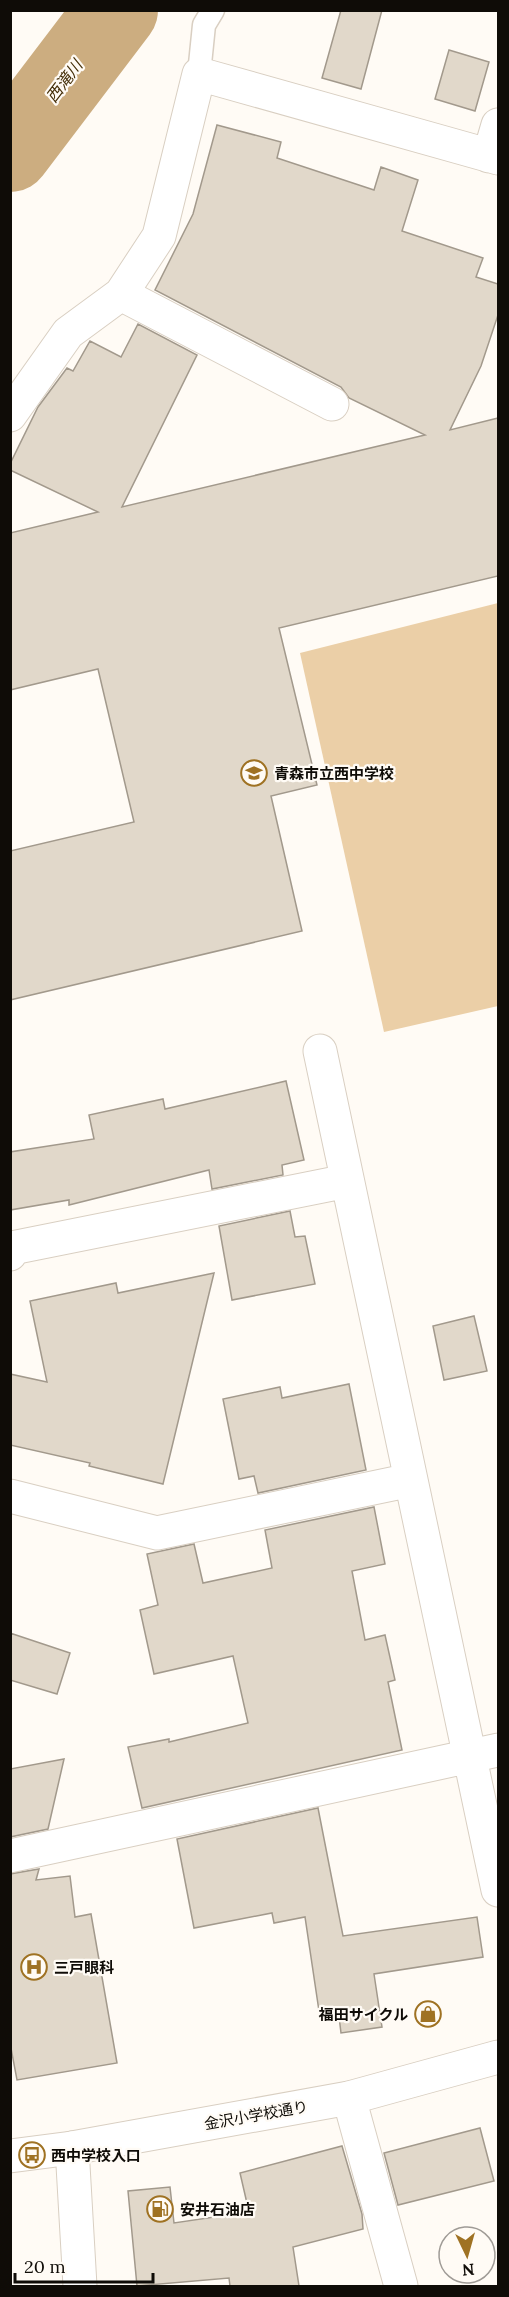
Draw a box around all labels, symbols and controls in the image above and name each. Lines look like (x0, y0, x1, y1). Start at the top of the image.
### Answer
water label: 西滝川 (42, 54, 88, 106)
school or university icon: 青森市立西中学校 (239, 758, 269, 788)
place label: 青森市立西中学校 (274, 764, 394, 783)
hospital icon: 三戸眼科 (19, 1952, 49, 1982)
place label: 三戸眼科 (54, 1958, 114, 1977)
shop icon: 福田サイクル (413, 1999, 443, 2029)
place label: 福田サイクル (318, 2005, 408, 2024)
street label: 金沢小学校通り (203, 2097, 309, 2133)
bus stop icon: 西中学校入口 (17, 2140, 47, 2170)
place label: 西中学校入口 (51, 2146, 141, 2165)
fuel station icon: 安井石油店 (145, 2194, 175, 2224)
place label: 安井石油店 (180, 2200, 255, 2219)
north arrow (437, 2225, 497, 2285)
scale bar (15, 2246, 153, 2284)
text: 20 m (24, 2255, 66, 2278)
text: N (461, 2259, 475, 2280)

